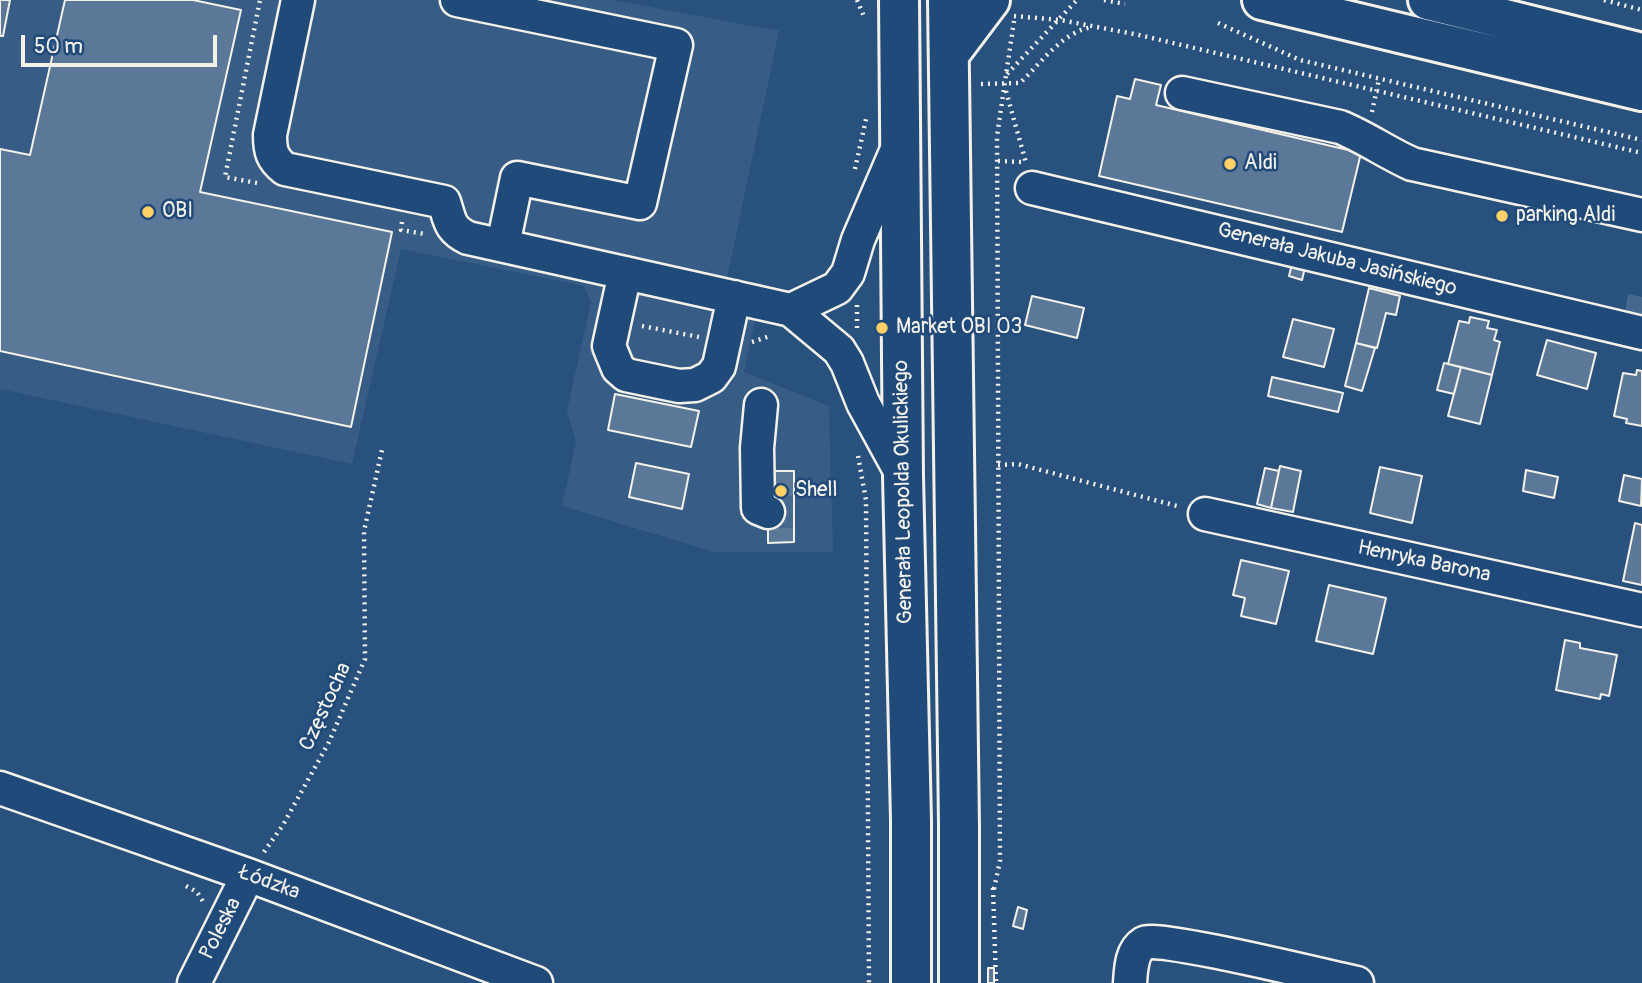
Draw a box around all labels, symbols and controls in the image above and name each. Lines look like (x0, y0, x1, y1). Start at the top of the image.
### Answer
scale bar (24, 21, 220, 65)
text: 50 m (34, 33, 83, 60)
place label: Aldi (1244, 151, 1277, 177)
marker: Aldi (1222, 156, 1238, 172)
place label: OBI (162, 199, 193, 225)
place label: parking Aldi (1516, 203, 1615, 229)
marker: OBI (140, 204, 156, 220)
marker: parking Aldi (1494, 208, 1510, 224)
street label: Generała Jakuba Jasińskiego (1215, 218, 1459, 302)
place label: Market OBI 03 (896, 315, 1022, 341)
marker: Market OBI 03 (874, 320, 890, 336)
street label: Generała Leopolda Okulickiego (889, 360, 919, 624)
place label: Shell (795, 478, 837, 504)
marker: Shell (773, 483, 789, 499)
street label: Henryka Barona (1355, 536, 1493, 588)
street label: Częstocha (295, 659, 357, 755)
street label: Łódzka (235, 860, 303, 906)
street label: Poleska (195, 894, 247, 964)

